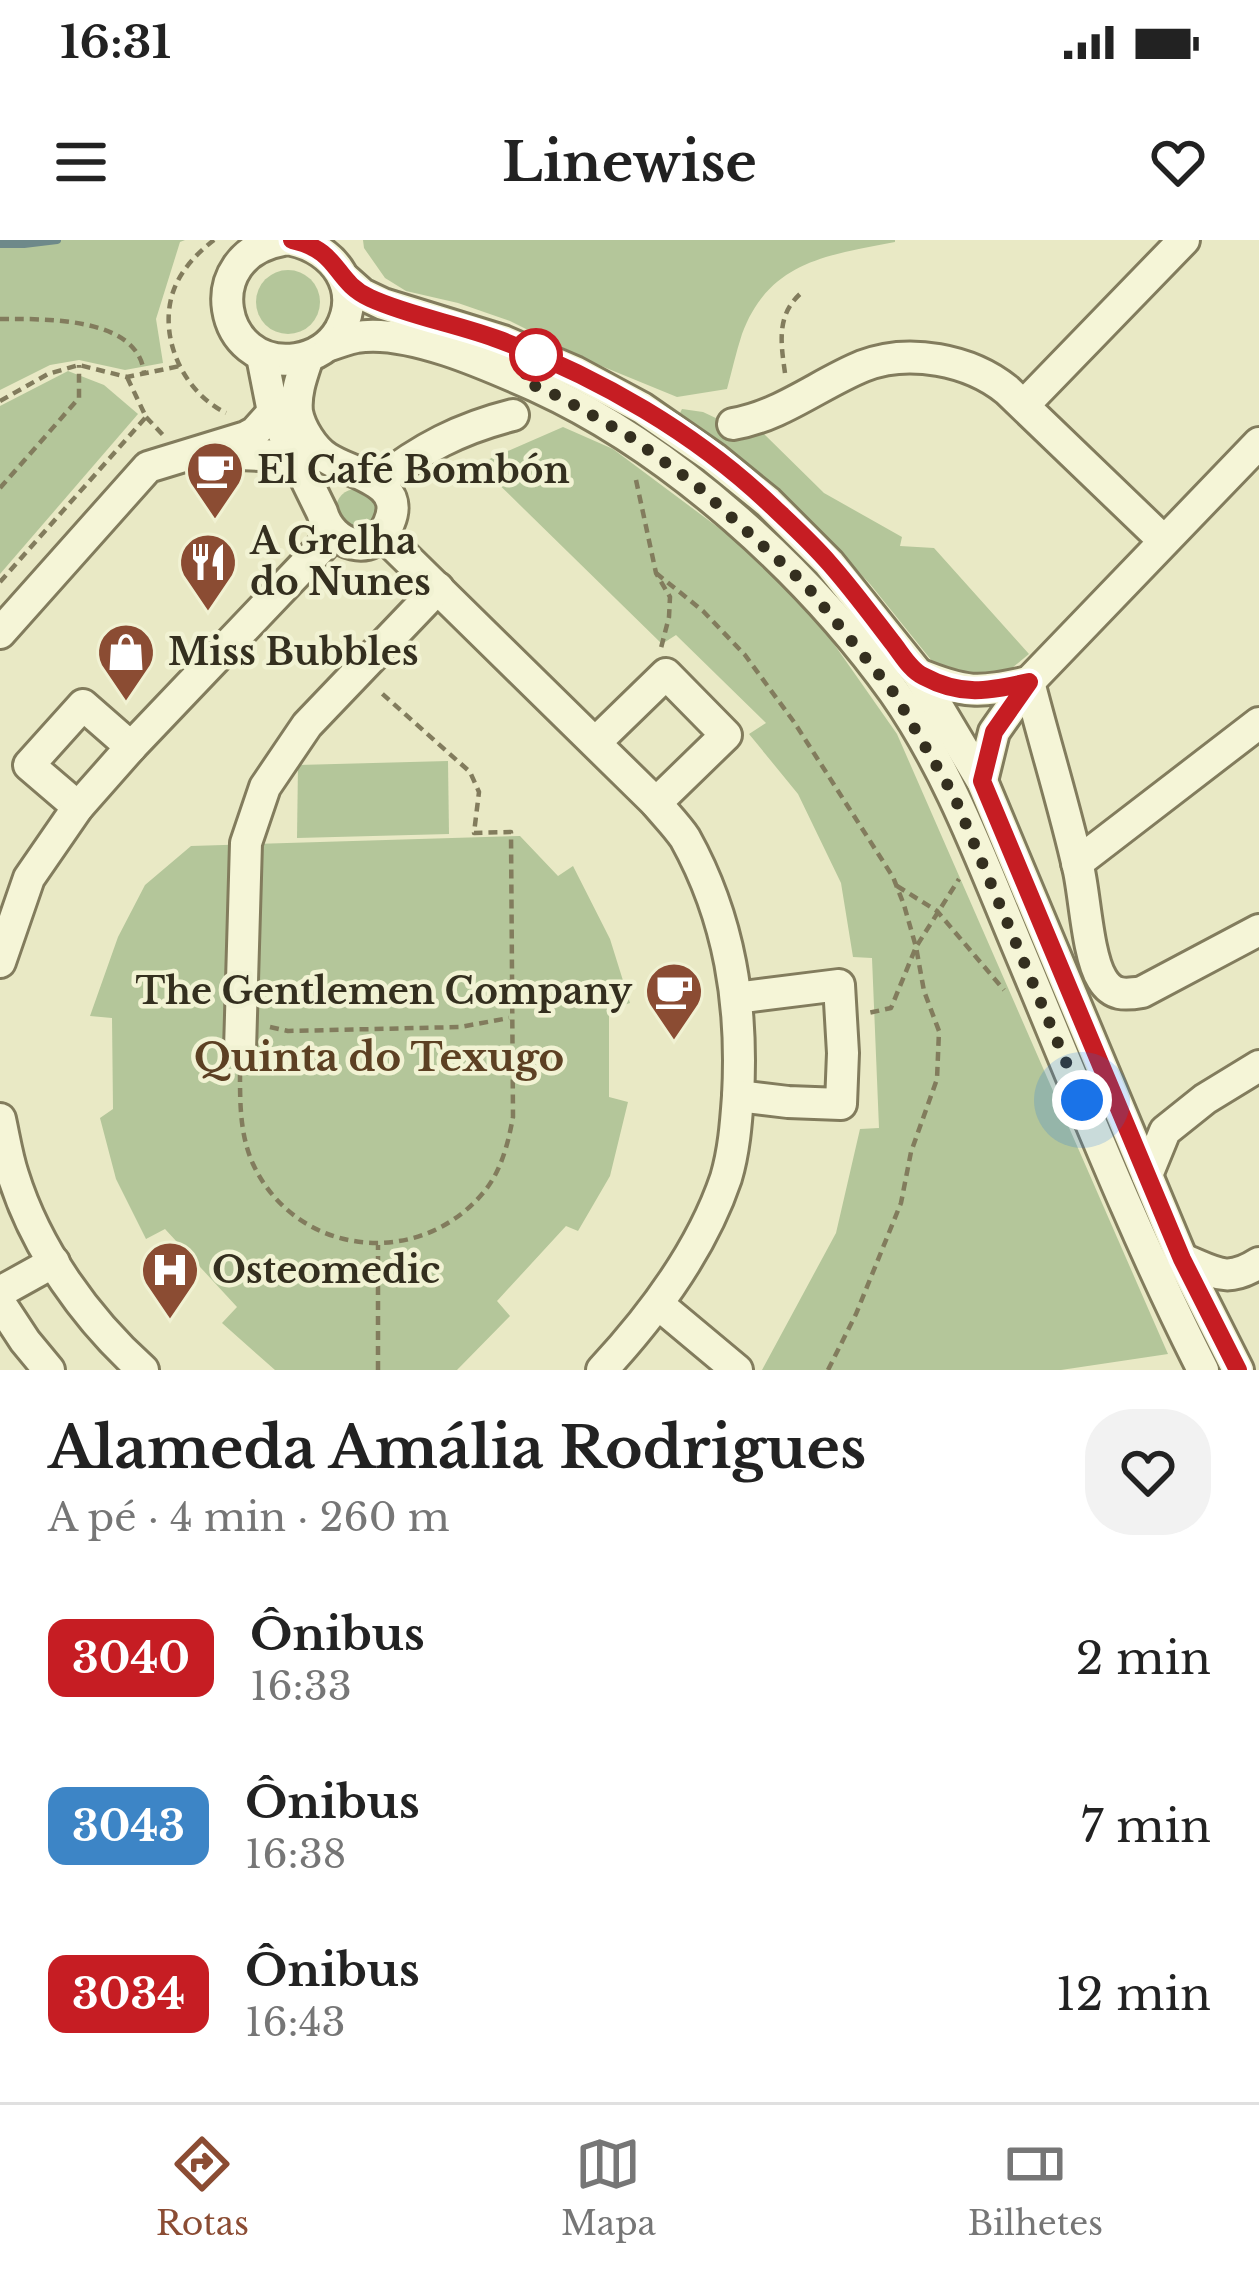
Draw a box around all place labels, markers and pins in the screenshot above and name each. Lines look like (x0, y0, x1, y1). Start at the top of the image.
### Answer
unlabelled marker (511, 330, 561, 380)
cafe icon: El Café Bombón (184, 439, 246, 521)
place label: El Café Bombón (257, 448, 570, 493)
place label: A Grelha do Nunes (249, 519, 431, 605)
restaurant icon: A Grelha do Nunes (177, 531, 239, 613)
shop icon: Miss Bubbles (95, 621, 157, 703)
place label: Miss Bubbles (168, 630, 419, 675)
cafe icon: The Gentlemen Company (643, 960, 705, 1042)
place label: The Gentlemen Company (135, 969, 633, 1014)
hospital icon: Osteomedic (139, 1239, 201, 1321)
place label: Osteomedic (212, 1248, 440, 1293)

